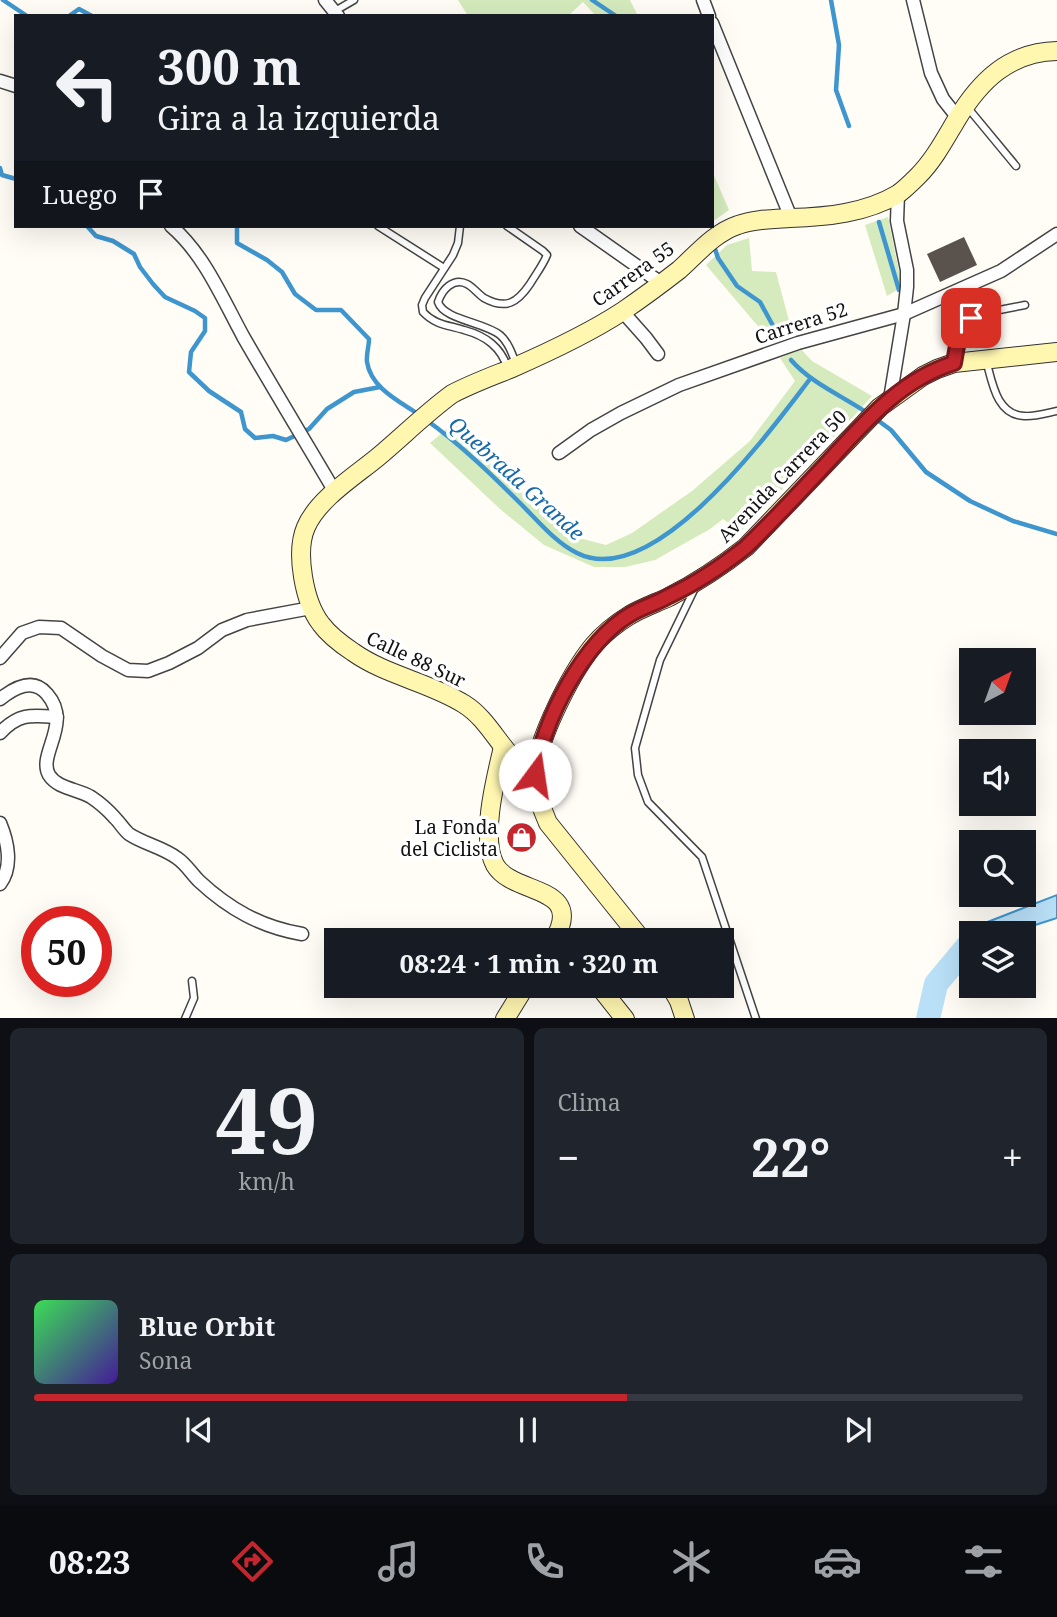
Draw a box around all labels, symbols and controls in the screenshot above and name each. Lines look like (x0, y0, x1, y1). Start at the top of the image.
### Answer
text: 300 m (157, 33, 301, 99)
icon: left (42, 42, 133, 133)
text: Gira a la izquierda (157, 96, 440, 139)
icon: arrive (132, 175, 170, 213)
text: Luego (42, 176, 118, 212)
street label: Carrera 55 (587, 235, 679, 313)
pin (941, 288, 1001, 348)
street label: Carrera 52 (751, 296, 851, 350)
icon: arrive (952, 299, 990, 337)
street label: Avenida Carrera 50 (712, 404, 852, 548)
water label: Quebrada Grande (443, 410, 591, 546)
street label: Calle 88 Sur (362, 625, 470, 693)
north arrow (959, 648, 1036, 724)
map controls (959, 648, 1036, 998)
position arrow (498, 738, 572, 812)
button: sound (959, 739, 1036, 816)
place label: La Fonda del Ciclista (400, 814, 498, 862)
shop icon: La Fonda del Ciclista (504, 821, 538, 855)
button: search (959, 830, 1036, 907)
speed limit sign: 50 (21, 906, 112, 997)
button: layers (959, 921, 1036, 998)
text: 08:24 · 1 min · 320 m (399, 945, 659, 981)
text: 49 (215, 1057, 318, 1181)
text: Clima (558, 1086, 621, 1118)
text: 22° (751, 1121, 830, 1192)
text: − (558, 1131, 580, 1183)
text: + (1002, 1131, 1023, 1183)
text: km/h (239, 1165, 295, 1197)
text: Blue Orbit (139, 1308, 275, 1344)
text: Sona (139, 1344, 193, 1376)
icon: previous (180, 1411, 218, 1449)
icon: pause (509, 1411, 547, 1449)
icon: next (839, 1411, 877, 1449)
icon: directions (228, 1537, 277, 1586)
icon: music (374, 1537, 423, 1586)
icon: phone (520, 1537, 569, 1586)
icon: climate (667, 1537, 716, 1586)
icon: car (813, 1537, 862, 1586)
icon: filters (959, 1537, 1008, 1586)
text: 08:23 (49, 1540, 131, 1583)

